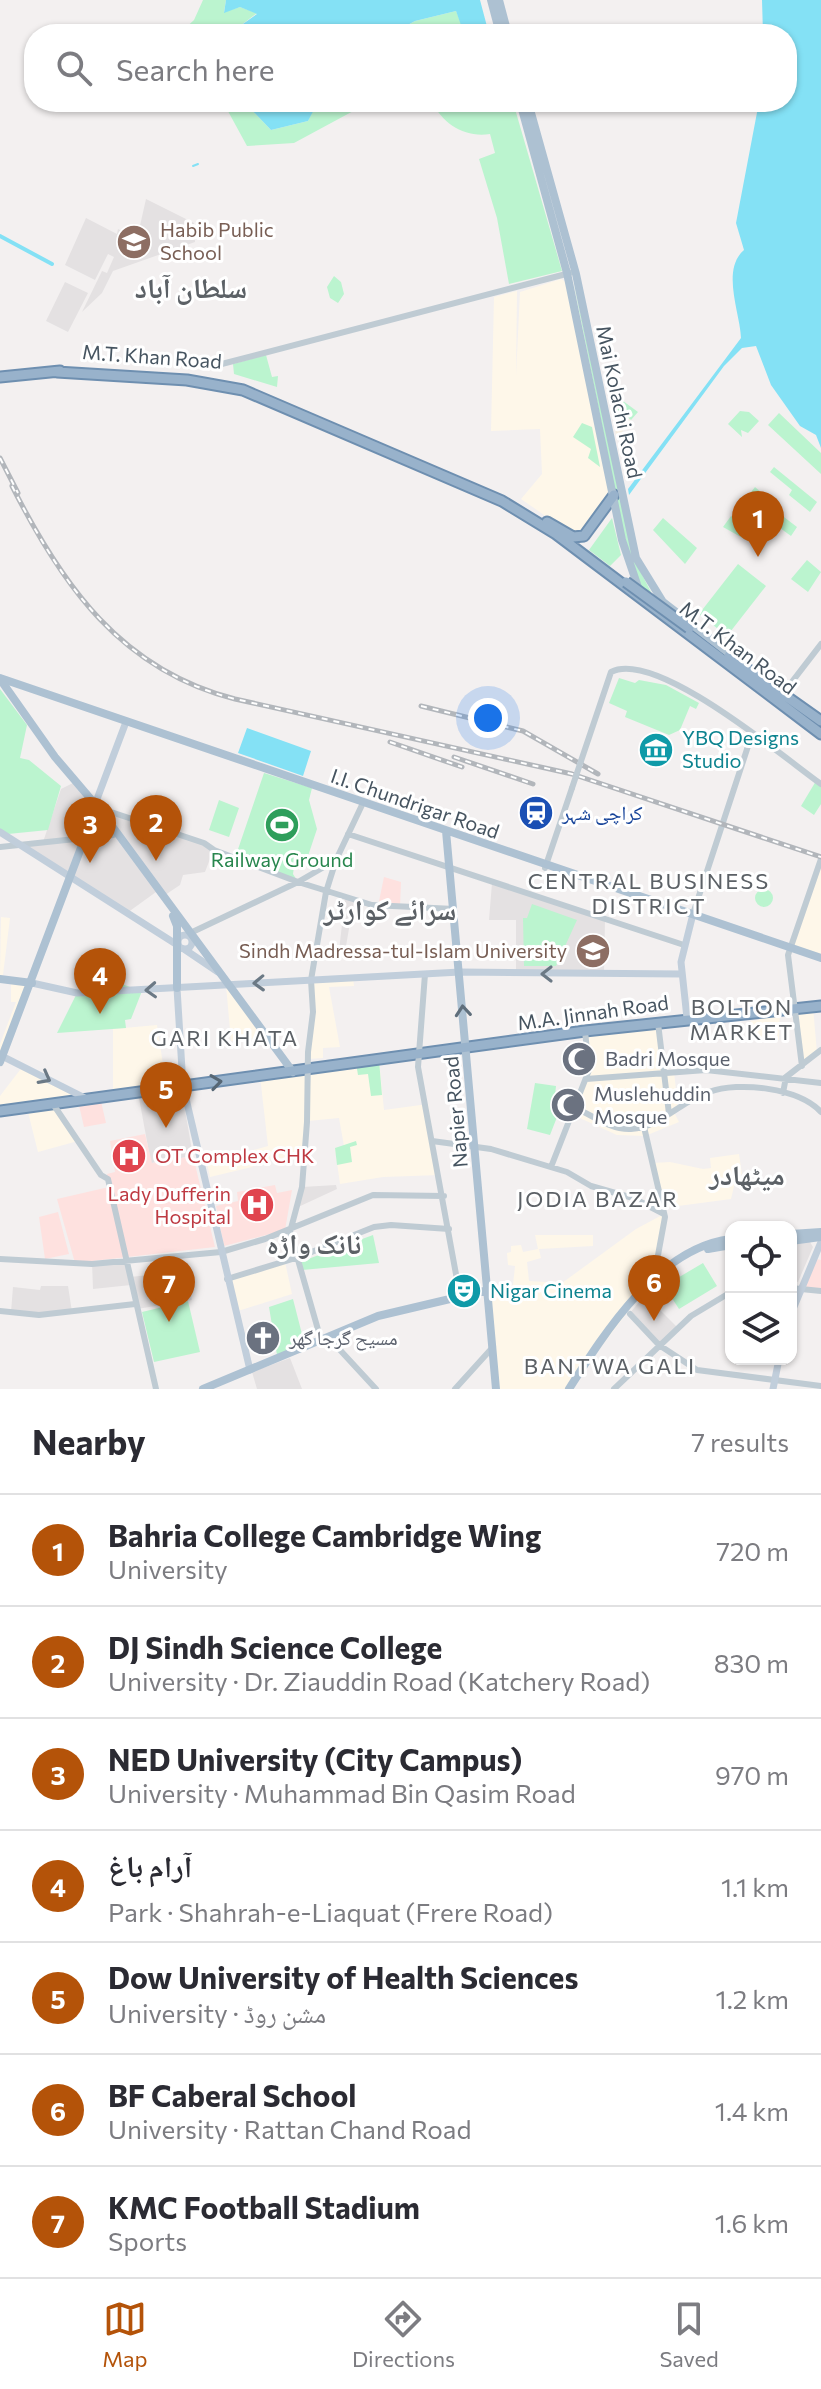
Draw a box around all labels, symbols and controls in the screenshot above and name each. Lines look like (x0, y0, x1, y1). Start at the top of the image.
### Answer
search box (24, 24, 797, 112)
icon: search (52, 46, 96, 90)
text: Search here (116, 50, 275, 87)
place label: Habib Public School (160, 217, 274, 264)
school or university icon: Habib Public School (115, 223, 153, 261)
district label: سلطان آباد (135, 270, 247, 305)
street label: Mai Kolachi Road (592, 323, 648, 480)
street label: M.T. Khan Road (82, 339, 223, 373)
pin: 1 (732, 491, 784, 557)
street label: M.T. Khan Road (676, 596, 802, 699)
your location (468, 698, 508, 738)
place label: YBQ Designs Studio (682, 725, 799, 772)
museum icon: YBQ Designs Studio (637, 731, 675, 769)
street label: I.I. Chundrigar Road (328, 763, 503, 843)
station icon: کراچی شہر (517, 794, 555, 832)
pin: 2 (130, 795, 182, 861)
pin: 3 (64, 797, 116, 863)
place label: کراچی شہر (561, 800, 643, 825)
sports icon: Railway Ground (263, 806, 301, 844)
place label: Railway Ground (211, 847, 353, 871)
district label: CENTRAL BUSINESS DISTRICT (528, 867, 770, 919)
district label: سرائے کوارٹر (323, 892, 456, 926)
school or university icon: Sindh Madressa-tul-Islam University (574, 932, 612, 970)
place label: Sindh Madressa-tul-Islam University (239, 938, 567, 962)
pin: 4 (74, 948, 126, 1014)
one-way arrow (540, 965, 553, 983)
one-way arrow (252, 974, 265, 991)
one-way arrow (144, 981, 157, 998)
street label: M.A. Jinnah Road (516, 990, 670, 1035)
district label: BOLTON MARKET (690, 993, 794, 1045)
one-way arrow (455, 1004, 472, 1017)
district label: GARI KHATA (151, 1024, 299, 1051)
mosque icon: Badri Mosque (560, 1040, 598, 1078)
place label: Badri Mosque (605, 1046, 730, 1070)
street label: Napier Road (438, 1055, 472, 1169)
pin: 5 (140, 1062, 192, 1128)
one-way arrow (37, 1069, 52, 1084)
one-way arrow (209, 1074, 223, 1091)
place label: Muslehuddin Mosque (594, 1081, 711, 1128)
mosque icon: Muslehuddin Mosque (549, 1086, 587, 1124)
hospital icon: OT Complex CHK (110, 1137, 148, 1175)
place label: OT Complex CHK (155, 1143, 315, 1167)
district label: میٹھادر (708, 1157, 785, 1192)
place label: Lady Dufferin Hospital (107, 1181, 231, 1228)
district label: JODIA BAZAR (517, 1185, 679, 1212)
hospital icon: Lady Dufferin Hospital (238, 1186, 276, 1224)
map controls (725, 1221, 797, 1365)
button: locate (725, 1221, 797, 1293)
district label: نانک واڑہ (267, 1226, 361, 1260)
pin: 6 (628, 1255, 680, 1321)
pin: 7 (143, 1256, 195, 1322)
theatre icon: Nigar Cinema (445, 1272, 483, 1310)
place label: Nigar Cinema (490, 1278, 612, 1302)
button: layers (725, 1293, 797, 1365)
church icon: مسیح گرجا گھر (244, 1319, 282, 1357)
place label: مسیح گرجا گھر (288, 1325, 398, 1351)
district label: BANTWA GALI (524, 1352, 696, 1379)
text: Nearby (32, 1420, 146, 1462)
text: 7 results (691, 1426, 789, 1457)
text: Bahria College Cambridge Wing (108, 1516, 541, 1553)
text: 1 (52, 1535, 64, 1566)
text: 720 m (716, 1535, 789, 1566)
text: University (108, 1553, 228, 1584)
text: DJ Sindh Science College (108, 1628, 442, 1665)
text: 2 (51, 1647, 65, 1678)
text: 830 m (714, 1647, 789, 1678)
text: University · Dr. Ziauddin Road (Katchery Road) (108, 1665, 650, 1696)
text: NED University (City Campus) (108, 1740, 522, 1777)
text: 3 (50, 1759, 66, 1790)
text: 970 m (715, 1759, 789, 1790)
text: University · Muhammad Bin Qasim Road (108, 1777, 576, 1808)
text: آرام باغ (108, 1846, 192, 1883)
text: 4 (50, 1871, 66, 1902)
text: 1.1 km (721, 1871, 789, 1902)
text: Park · Shahrah-e-Liaquat (Frere Road) (108, 1896, 553, 1927)
text: Dow University of Health Sciences (108, 1958, 578, 1995)
text: 5 (50, 1983, 66, 2014)
text: 1.2 km (716, 1983, 789, 2014)
text: University · مشن روڈ (108, 1997, 326, 2028)
text: BF Caberal School (108, 2076, 357, 2113)
text: 6 (50, 2095, 66, 2126)
text: 1.4 km (715, 2095, 789, 2126)
text: University · Rattan Chand Road (108, 2113, 471, 2144)
text: KMC Football Stadium (108, 2188, 420, 2225)
text: 7 (51, 2207, 65, 2238)
text: 1.6 km (715, 2207, 789, 2238)
text: Sports (108, 2225, 187, 2256)
tab: Map (102, 2297, 148, 2372)
tab: Directions (352, 2297, 455, 2372)
tab: Saved (659, 2297, 719, 2372)

